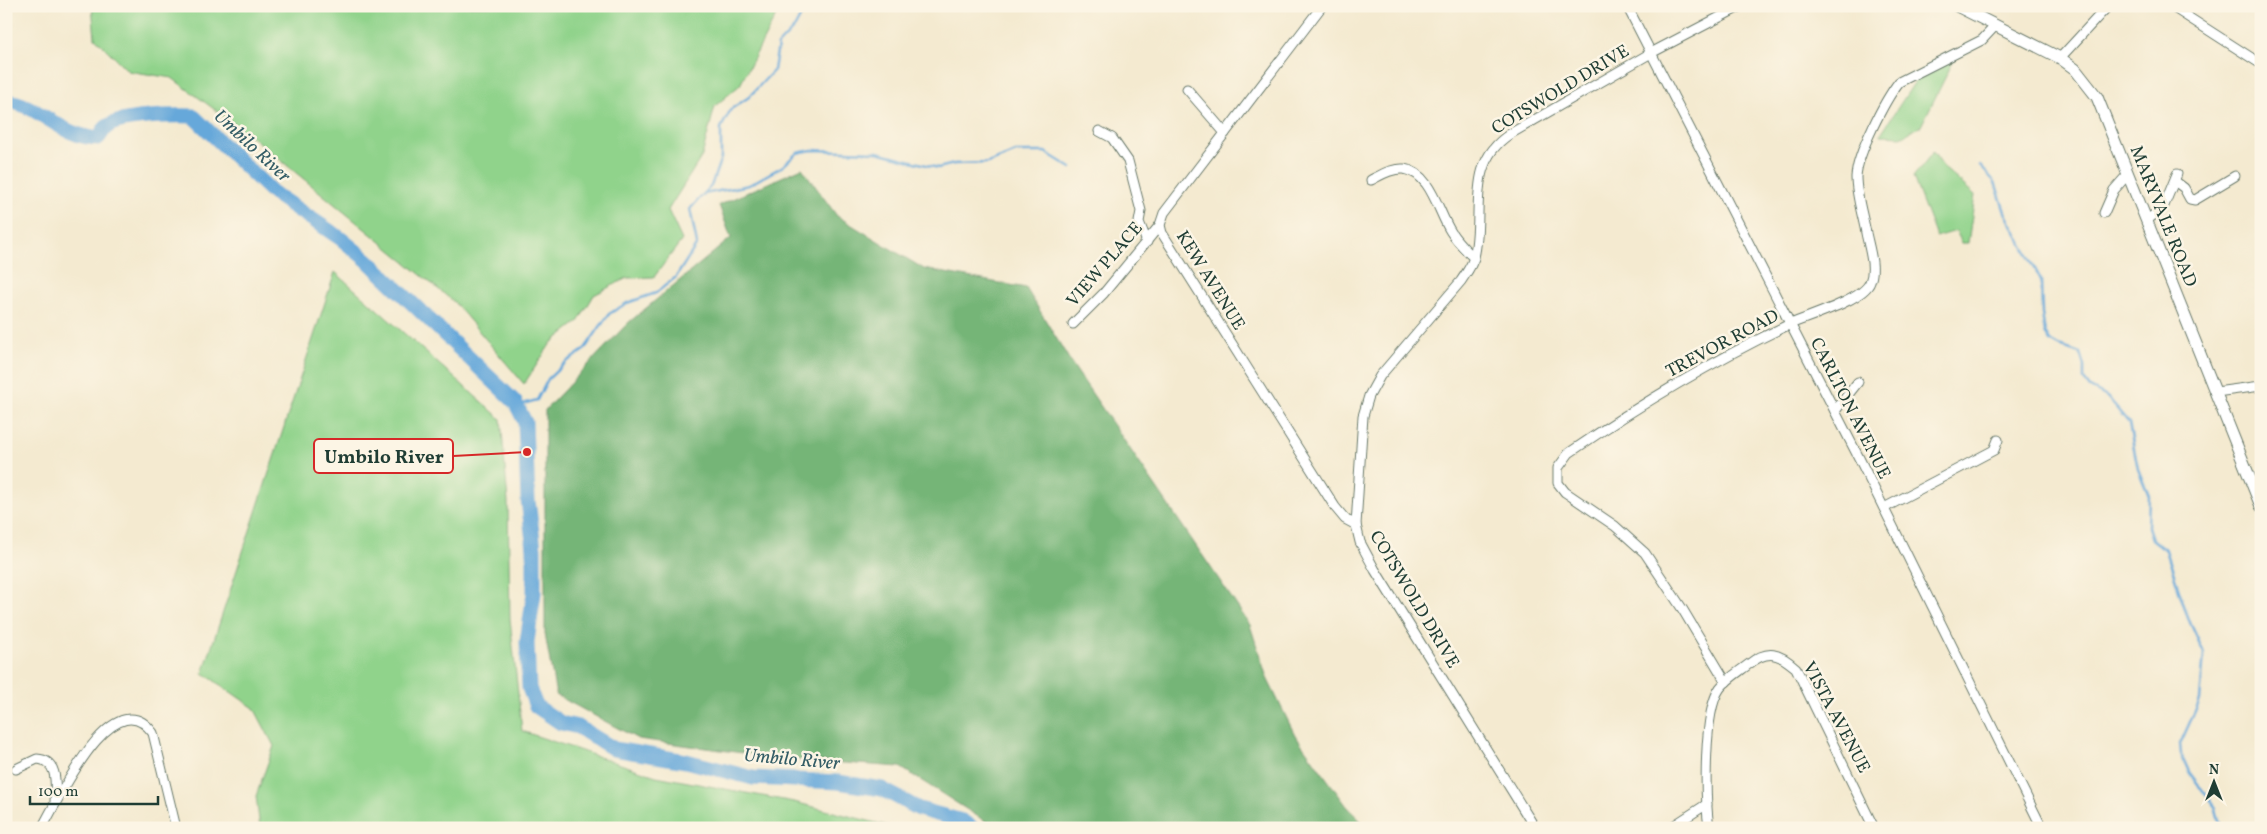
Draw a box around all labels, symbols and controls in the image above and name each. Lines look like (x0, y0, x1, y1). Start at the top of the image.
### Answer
street label: COTSWOLD DRIVE (1487, 39, 1634, 141)
water label: Umbilo River (207, 104, 297, 190)
street label: MARYVALE ROAD (2123, 142, 2202, 291)
street label: VIEW PLACE (1061, 217, 1149, 313)
street label: KEW AVENUE (1169, 226, 1250, 336)
street label: TREVOR ROAD (1662, 304, 1784, 385)
street label: CARLTON AVENUE (1803, 334, 1896, 484)
callout: Umbilo River (314, 439, 453, 473)
text: Umbilo River (324, 445, 444, 471)
street label: COTSWOLD DRIVE (1363, 526, 1465, 673)
street label: VISTA AVENUE (1796, 658, 1876, 778)
water label: Umbilo River (743, 743, 842, 777)
north arrow (2190, 756, 2240, 806)
text: N (2209, 761, 2219, 780)
scale bar (30, 774, 158, 806)
text: 100 m (38, 782, 78, 803)

